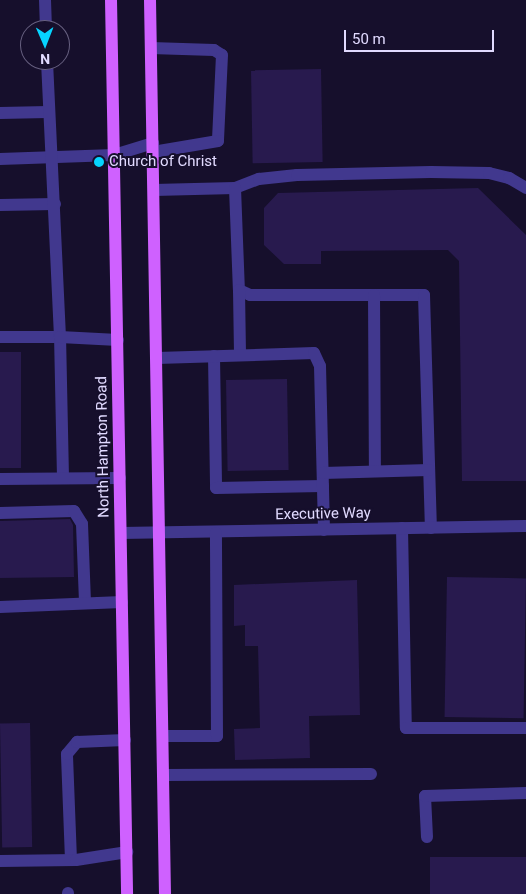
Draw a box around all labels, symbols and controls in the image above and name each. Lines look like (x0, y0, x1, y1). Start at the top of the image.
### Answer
north arrow (20, 20, 70, 70)
scale bar (346, 20, 496, 52)
text: 50 m (352, 30, 386, 48)
text: N (40, 51, 50, 67)
place label: Church of Christ (109, 153, 217, 171)
marker: Church of Christ (93, 156, 105, 168)
street label: North Hampton Road (93, 376, 113, 518)
street label: Executive Way (275, 504, 371, 524)

